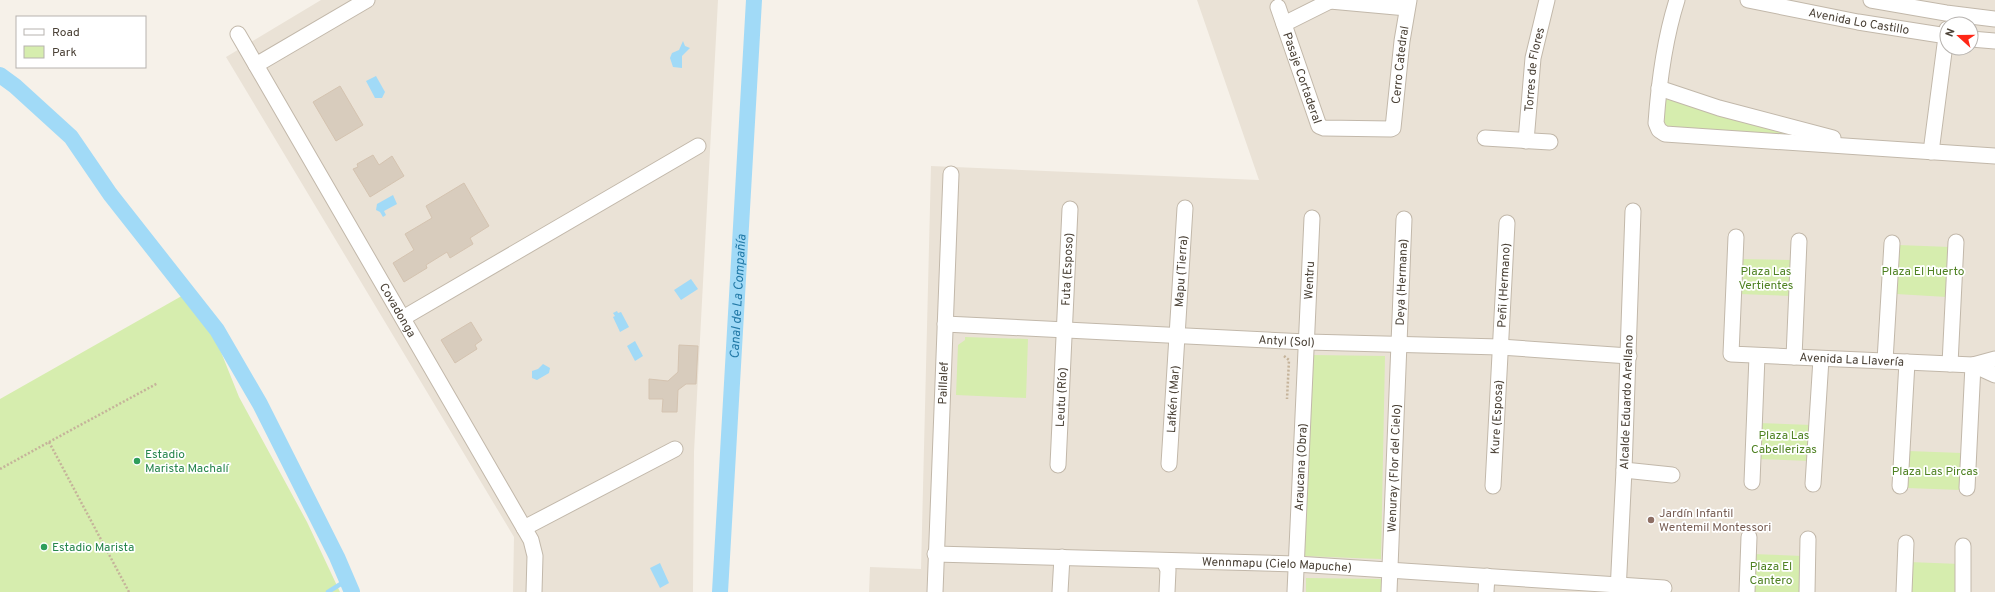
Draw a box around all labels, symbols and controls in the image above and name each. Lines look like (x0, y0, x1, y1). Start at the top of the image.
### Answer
street label: Avenida Lo Castillo (1807, 5, 1911, 39)
legend (16, 16, 146, 68)
north arrow (1939, 16, 1979, 56)
text: Road (52, 25, 80, 41)
street label: Cerro Catedral (1389, 25, 1413, 105)
street label: Torres de Flores (1521, 26, 1549, 113)
text: N (1943, 27, 1959, 39)
street label: Pasaje Cortaderal (1278, 30, 1325, 126)
text: Park (52, 45, 77, 61)
street label: Futa (Esposo) (1058, 232, 1078, 306)
water label: Canal de La Compañía (727, 234, 751, 359)
street label: Mapu (Tierra) (1172, 235, 1192, 308)
street label: Deya (Hermana) (1393, 239, 1412, 326)
street label: Peñi (Hermano) (1494, 242, 1515, 328)
street label: Wentru (1301, 261, 1319, 300)
park label: Plaza Las Vertientes (1739, 264, 1793, 294)
park label: Plaza El Huerto (1882, 264, 1965, 280)
street label: Covadonga (375, 280, 419, 341)
street label: Antyl (Sol) (1258, 333, 1315, 351)
street label: Alcalde Eduardo Arellano (1617, 334, 1638, 470)
street label: Avenida La Llavería (1799, 350, 1904, 371)
street label: Paillalef (935, 362, 953, 405)
street label: Lafkén (Mar) (1164, 365, 1184, 434)
street label: Leutu (Río) (1053, 367, 1072, 427)
street label: Kure (Esposa) (1488, 380, 1508, 455)
street label: Wenuray (Flor del Cielo) (1384, 404, 1406, 533)
street label: Araucana (Obra) (1292, 423, 1312, 512)
park label: Plaza Las Cabellerizas (1751, 428, 1817, 458)
place label: Estadio Marista Machalí (145, 447, 230, 477)
marker: Estadio Marista Machalí (132, 456, 142, 466)
park label: Plaza Las Pircas (1892, 464, 1978, 480)
place label: Jardín Infantil Wentemil Montessori (1659, 506, 1771, 536)
marker: Jardín Infantil Wentemil Montessori (1646, 515, 1656, 525)
place label: Estadio Marista (52, 540, 134, 556)
marker: Estadio Marista (39, 542, 49, 552)
street label: Wennmapu (Cielo Mapuche) (1202, 554, 1352, 577)
park label: Plaza El Cantero (1750, 559, 1793, 589)

